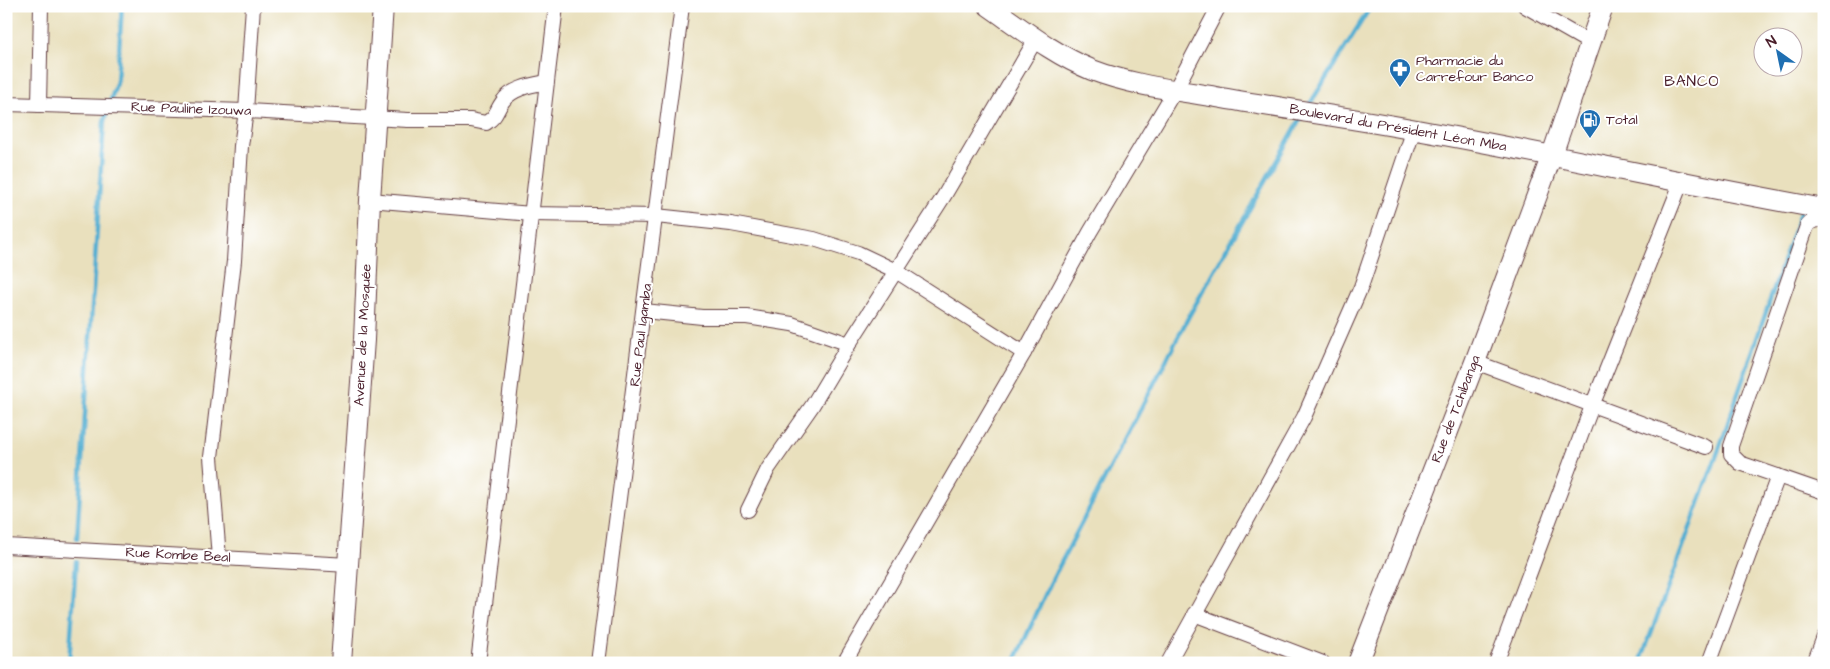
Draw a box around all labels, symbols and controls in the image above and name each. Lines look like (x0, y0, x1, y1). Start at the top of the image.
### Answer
north arrow (1752, 28, 1802, 78)
text: N (1762, 31, 1781, 53)
place label: Pharmacie du Carrefour Banco (1416, 51, 1534, 87)
pharmacy icon: Pharmacie du Carrefour Banco (1388, 57, 1412, 88)
district label: BANCO (1664, 71, 1720, 92)
street label: Rue Pauline Izouwa (130, 97, 252, 121)
street label: Boulevard du Président Léon Mba (1288, 99, 1508, 157)
fuel station icon: Total (1578, 108, 1602, 139)
place label: Total (1606, 110, 1638, 130)
street label: Avenue de la Mosquée (349, 263, 377, 407)
street label: Rue Paul Igamba (625, 282, 657, 388)
street label: Rue de Tchibanga (1426, 352, 1486, 466)
street label: Rue Kombe Beal (125, 542, 231, 568)

